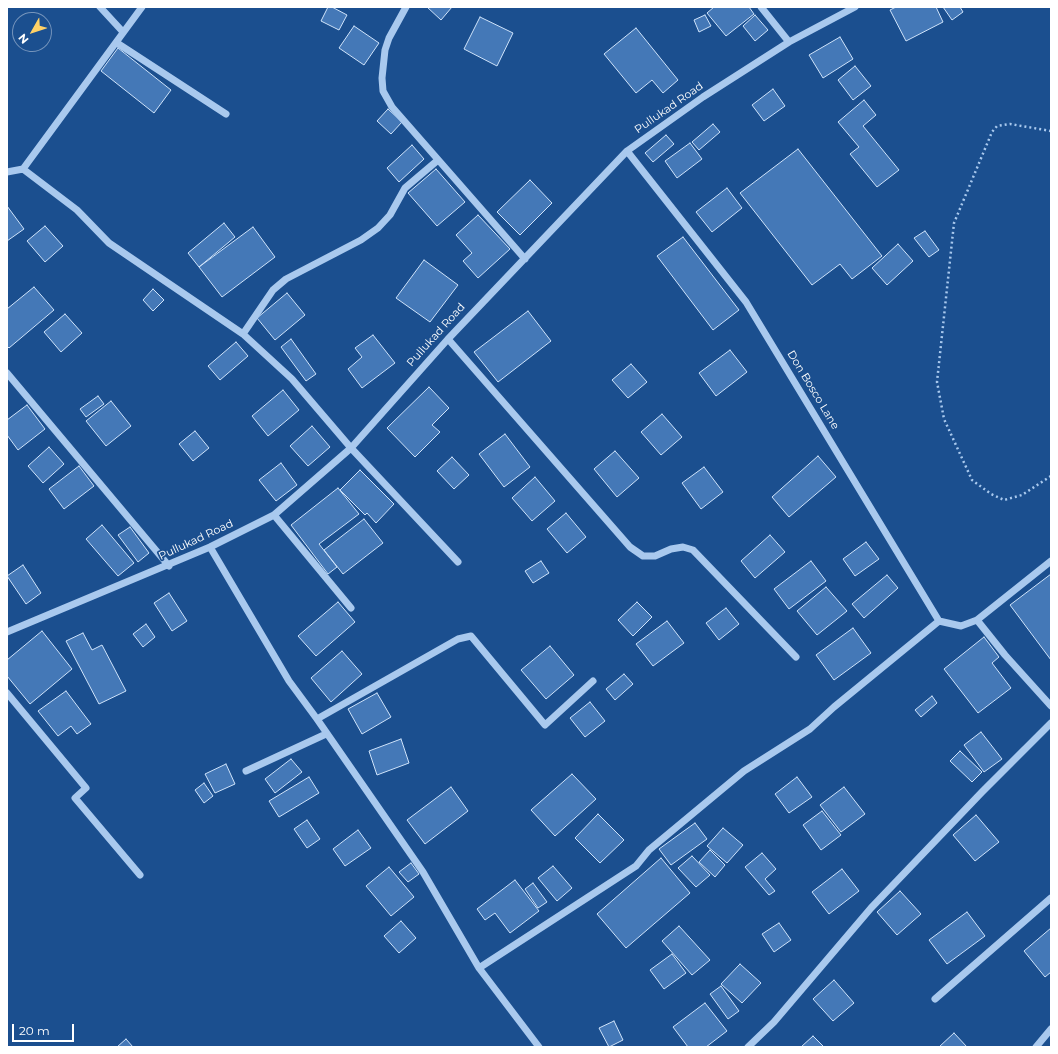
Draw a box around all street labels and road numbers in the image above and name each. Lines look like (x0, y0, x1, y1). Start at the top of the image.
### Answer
street label: Pullukad Road (632, 79, 706, 137)
street label: Pullukad Road (404, 301, 468, 369)
street label: Don Bosco Lane (784, 348, 842, 432)
street label: Pullukad Road (157, 517, 235, 563)

